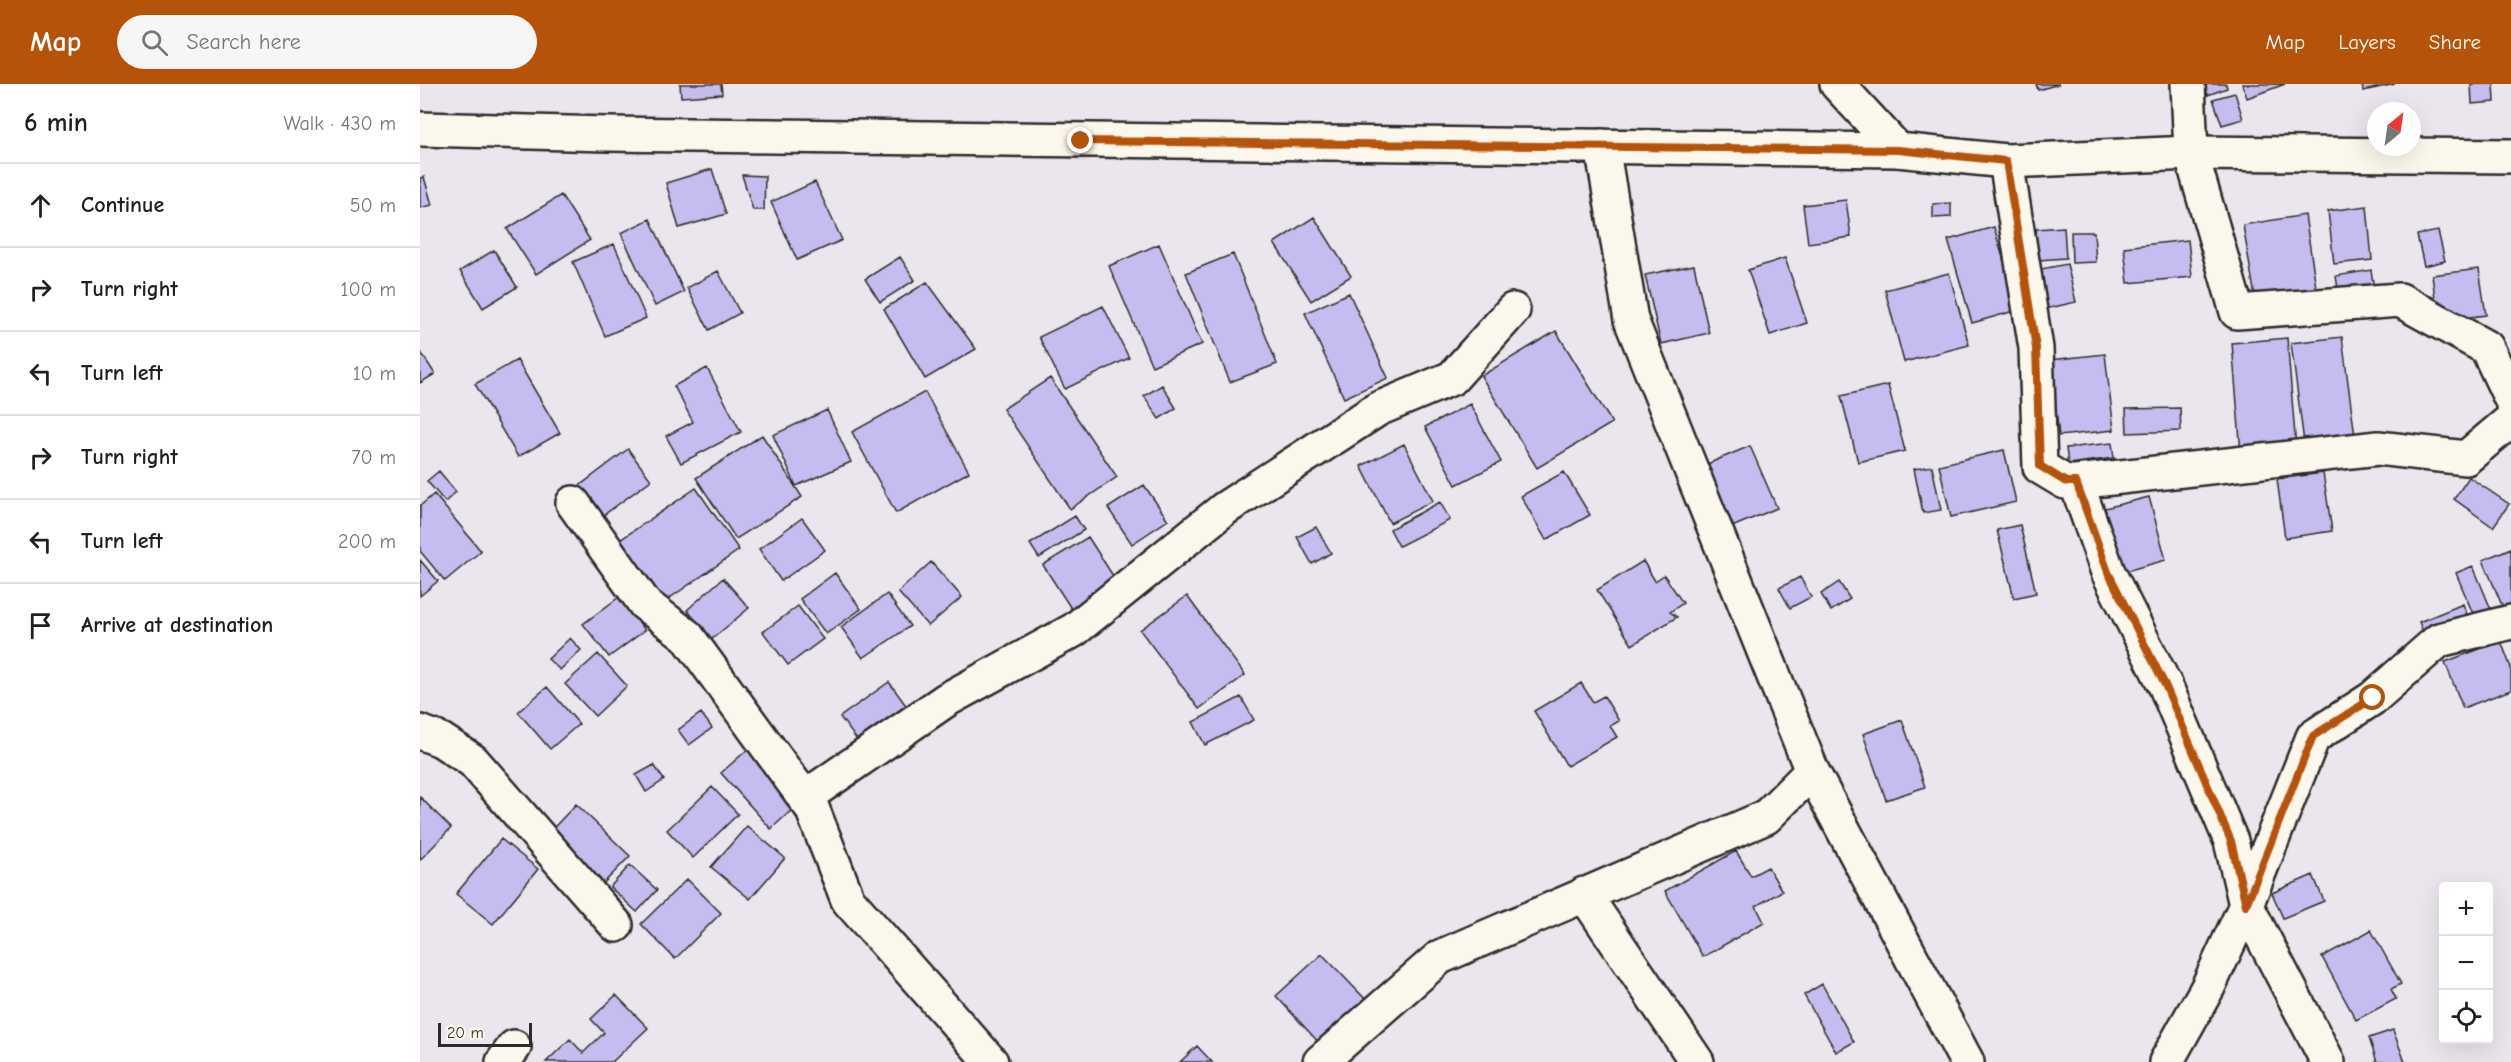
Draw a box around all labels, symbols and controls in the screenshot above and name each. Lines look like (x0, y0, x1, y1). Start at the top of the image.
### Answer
search box (117, 15, 537, 69)
text: Map (30, 26, 81, 58)
icon: search (138, 26, 171, 59)
text: Search here (186, 29, 301, 55)
text: Map (2266, 30, 2305, 54)
text: Layers (2338, 30, 2396, 54)
text: Share (2429, 30, 2481, 54)
north arrow (2367, 102, 2421, 156)
text: 6 min (24, 108, 88, 138)
text: Walk · 430 m (284, 112, 396, 135)
route end (1067, 127, 1093, 153)
icon: ahead (24, 189, 57, 222)
text: Continue (81, 192, 164, 218)
text: 50 m (350, 194, 396, 217)
icon: right (24, 273, 57, 306)
text: Turn right (81, 276, 178, 302)
text: 100 m (341, 278, 396, 301)
icon: left (24, 357, 57, 390)
text: Turn left (81, 360, 163, 386)
text: 10 m (353, 362, 396, 385)
icon: right (24, 441, 57, 474)
text: Turn right (81, 444, 178, 470)
text: 70 m (351, 446, 396, 469)
icon: left (24, 525, 57, 558)
text: Turn left (81, 528, 163, 554)
text: 200 m (338, 530, 396, 553)
icon: arrive (24, 609, 57, 642)
text: Arrive at destination (81, 612, 273, 638)
route start (2359, 684, 2385, 710)
map controls (2439, 882, 2493, 1044)
button: + (2439, 882, 2493, 936)
button: − (2439, 936, 2493, 990)
button: locate (2439, 990, 2493, 1044)
scale bar (438, 1020, 532, 1048)
text: 20 m (447, 1024, 484, 1042)

